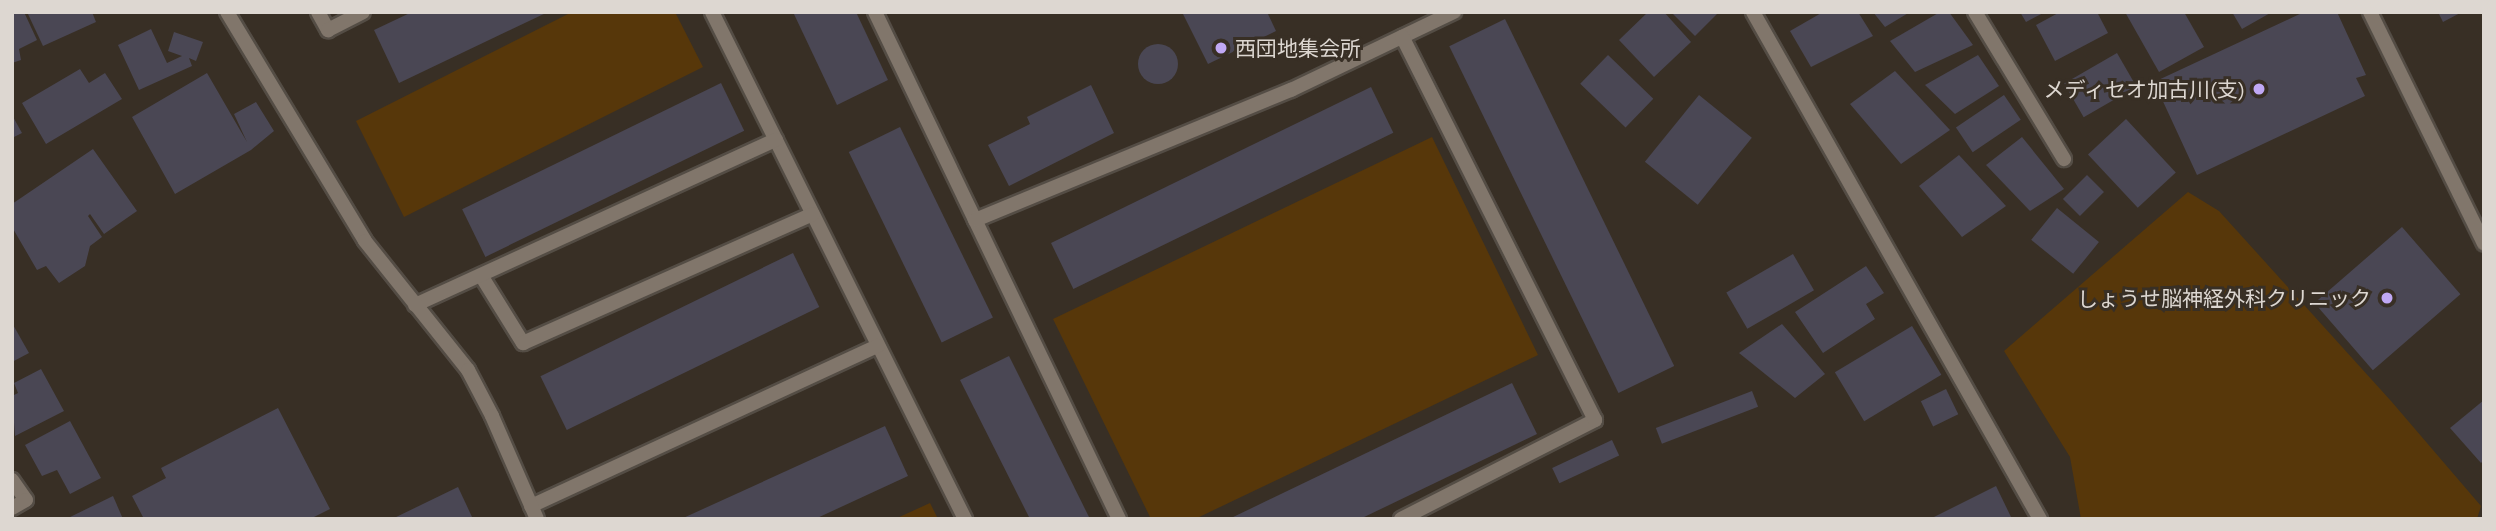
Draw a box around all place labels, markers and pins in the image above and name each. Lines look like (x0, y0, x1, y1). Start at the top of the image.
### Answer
place label: 西団地集会所 (1235, 35, 1361, 61)
marker: 西団地集会所 (1213, 40, 1229, 56)
place label: メディセオ加古川(支) (2042, 76, 2245, 102)
marker: メディセオ加古川(支) (2251, 81, 2267, 97)
place label: しょうせ脳神経外科クリニック (2077, 285, 2371, 311)
marker: しょうせ脳神経外科クリニック (2377, 288, 2397, 308)

